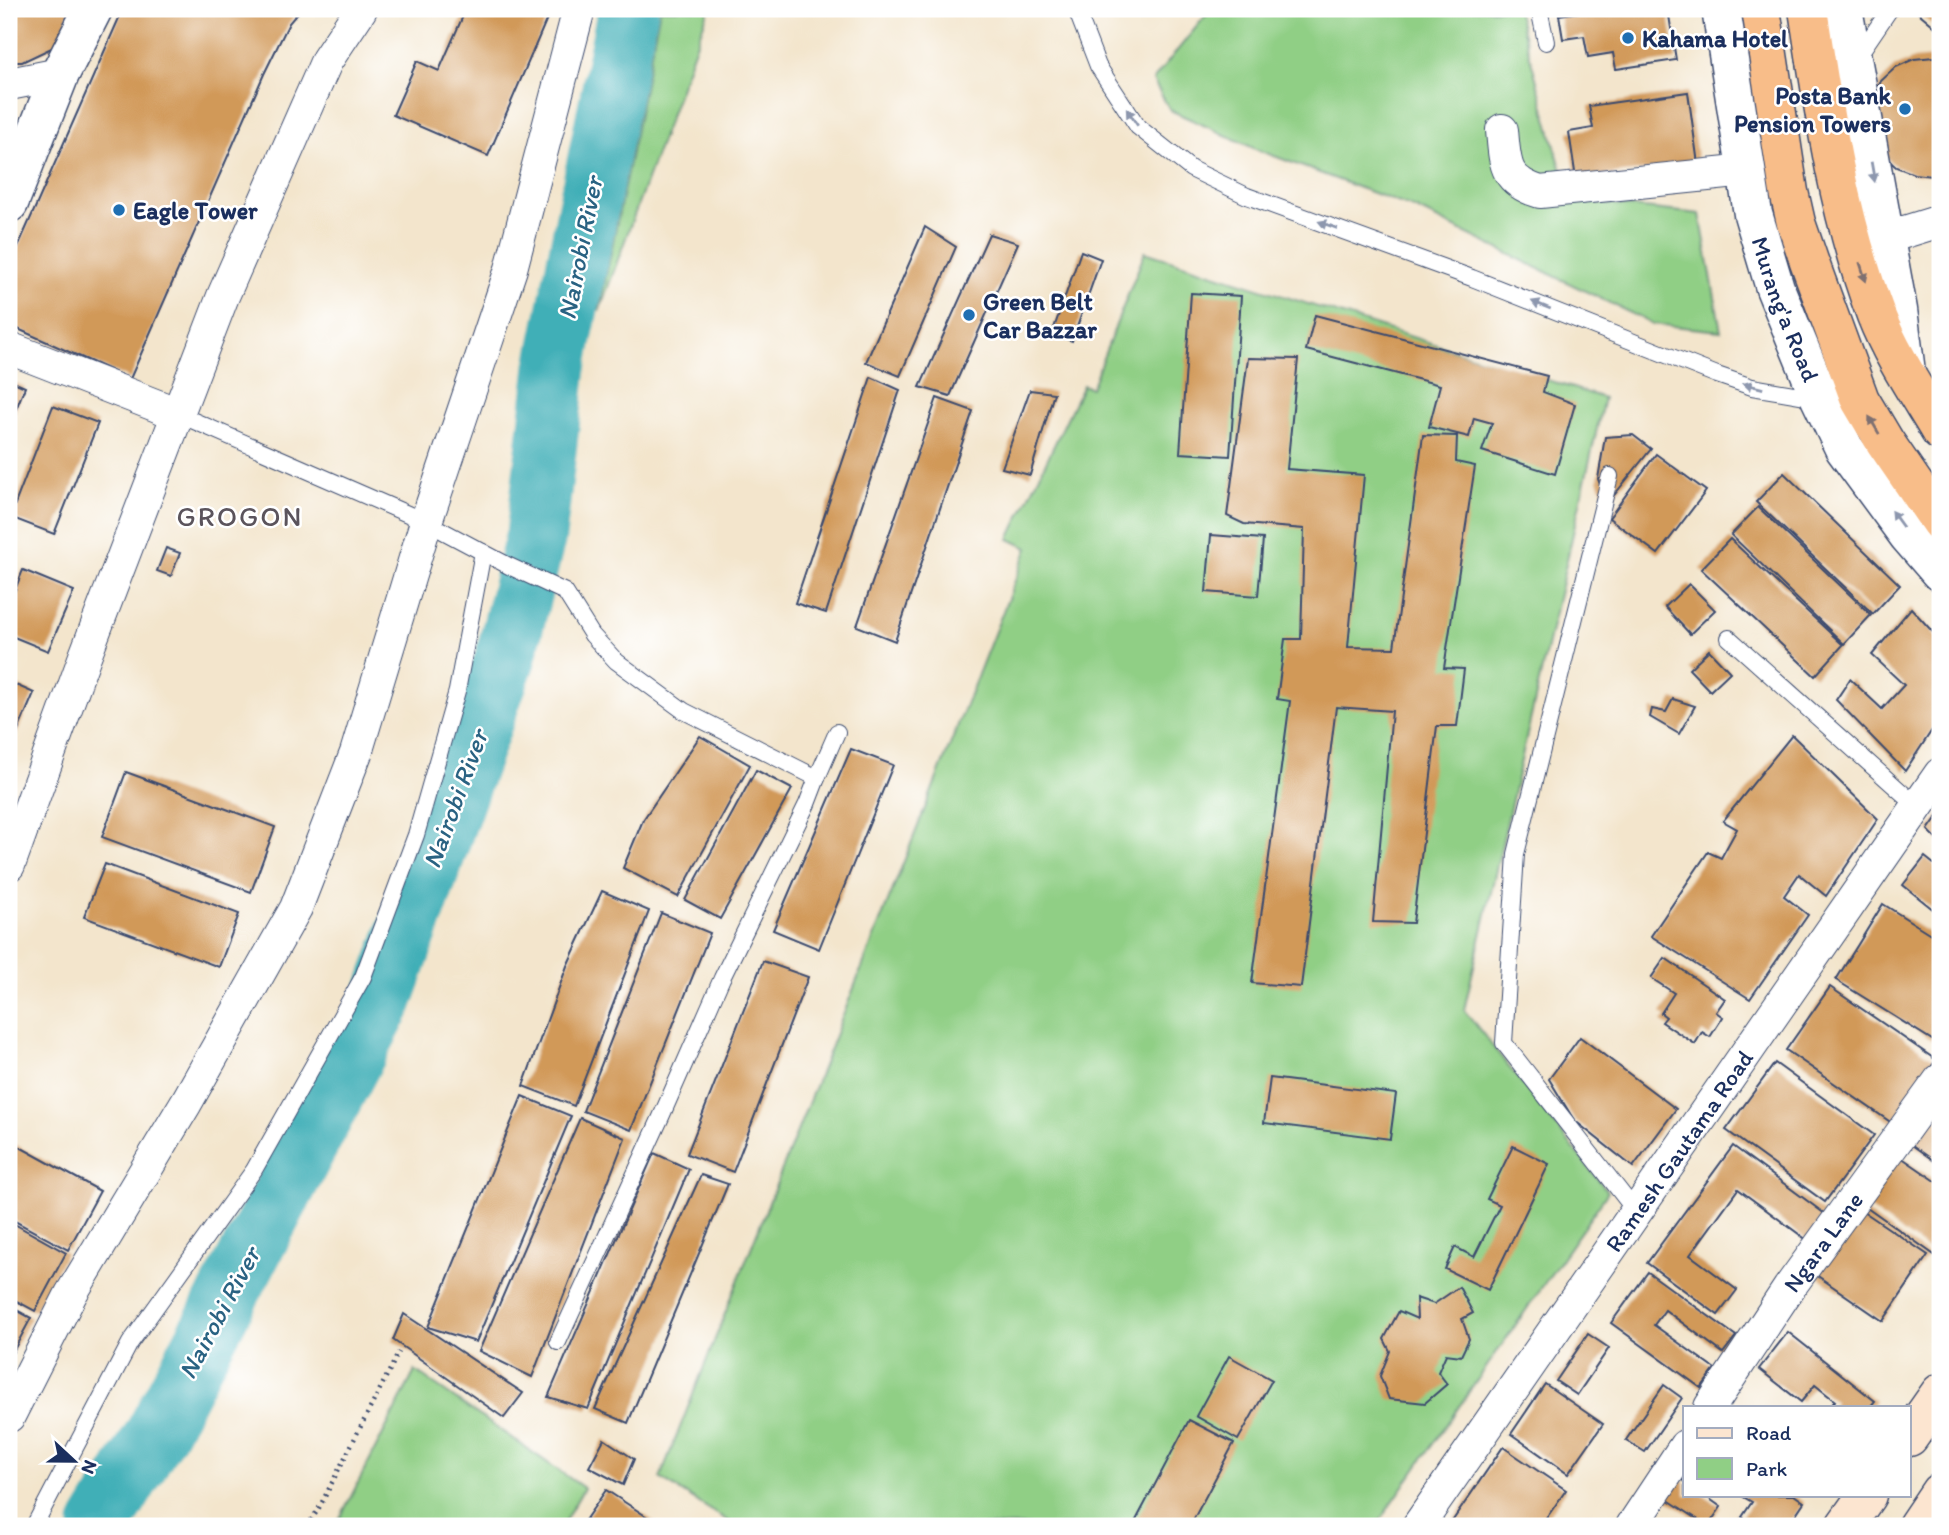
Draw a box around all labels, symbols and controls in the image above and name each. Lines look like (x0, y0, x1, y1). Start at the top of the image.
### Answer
place label: Kahama Hotel (1642, 24, 1788, 53)
marker: Kahama Hotel (1620, 30, 1636, 46)
place label: Posta Bank Pension Towers (1734, 81, 1892, 138)
marker: Posta Bank Pension Towers (1897, 101, 1913, 117)
one-way arrow (1126, 107, 1139, 126)
one-way arrow (1868, 161, 1879, 183)
water label: Nairobi River (551, 171, 610, 322)
place label: Eagle Tower (133, 196, 258, 226)
marker: Eagle Tower (111, 202, 127, 218)
one-way arrow (1317, 219, 1338, 230)
street label: Murang'a Road (1746, 233, 1826, 386)
one-way arrow (1858, 261, 1868, 282)
place label: Green Belt Car Bazzar (983, 287, 1097, 344)
one-way arrow (1530, 300, 1551, 311)
marker: Green Belt Car Bazzar (961, 307, 977, 323)
one-way arrow (1742, 380, 1764, 391)
one-way arrow (1868, 415, 1880, 434)
district label: GROGON (176, 499, 304, 533)
one-way arrow (1889, 511, 1904, 529)
water label: Nairobi River (415, 723, 496, 872)
street label: Ramesh Gautama Road (1598, 1044, 1759, 1257)
street label: Ngara Lane (1776, 1186, 1869, 1298)
water label: Nairobi River (171, 1239, 268, 1384)
legend (1683, 1406, 1910, 1496)
text: Road (1746, 1420, 1792, 1445)
north arrow (38, 1426, 108, 1496)
text: Park (1746, 1456, 1788, 1481)
text: N (76, 1457, 102, 1477)

